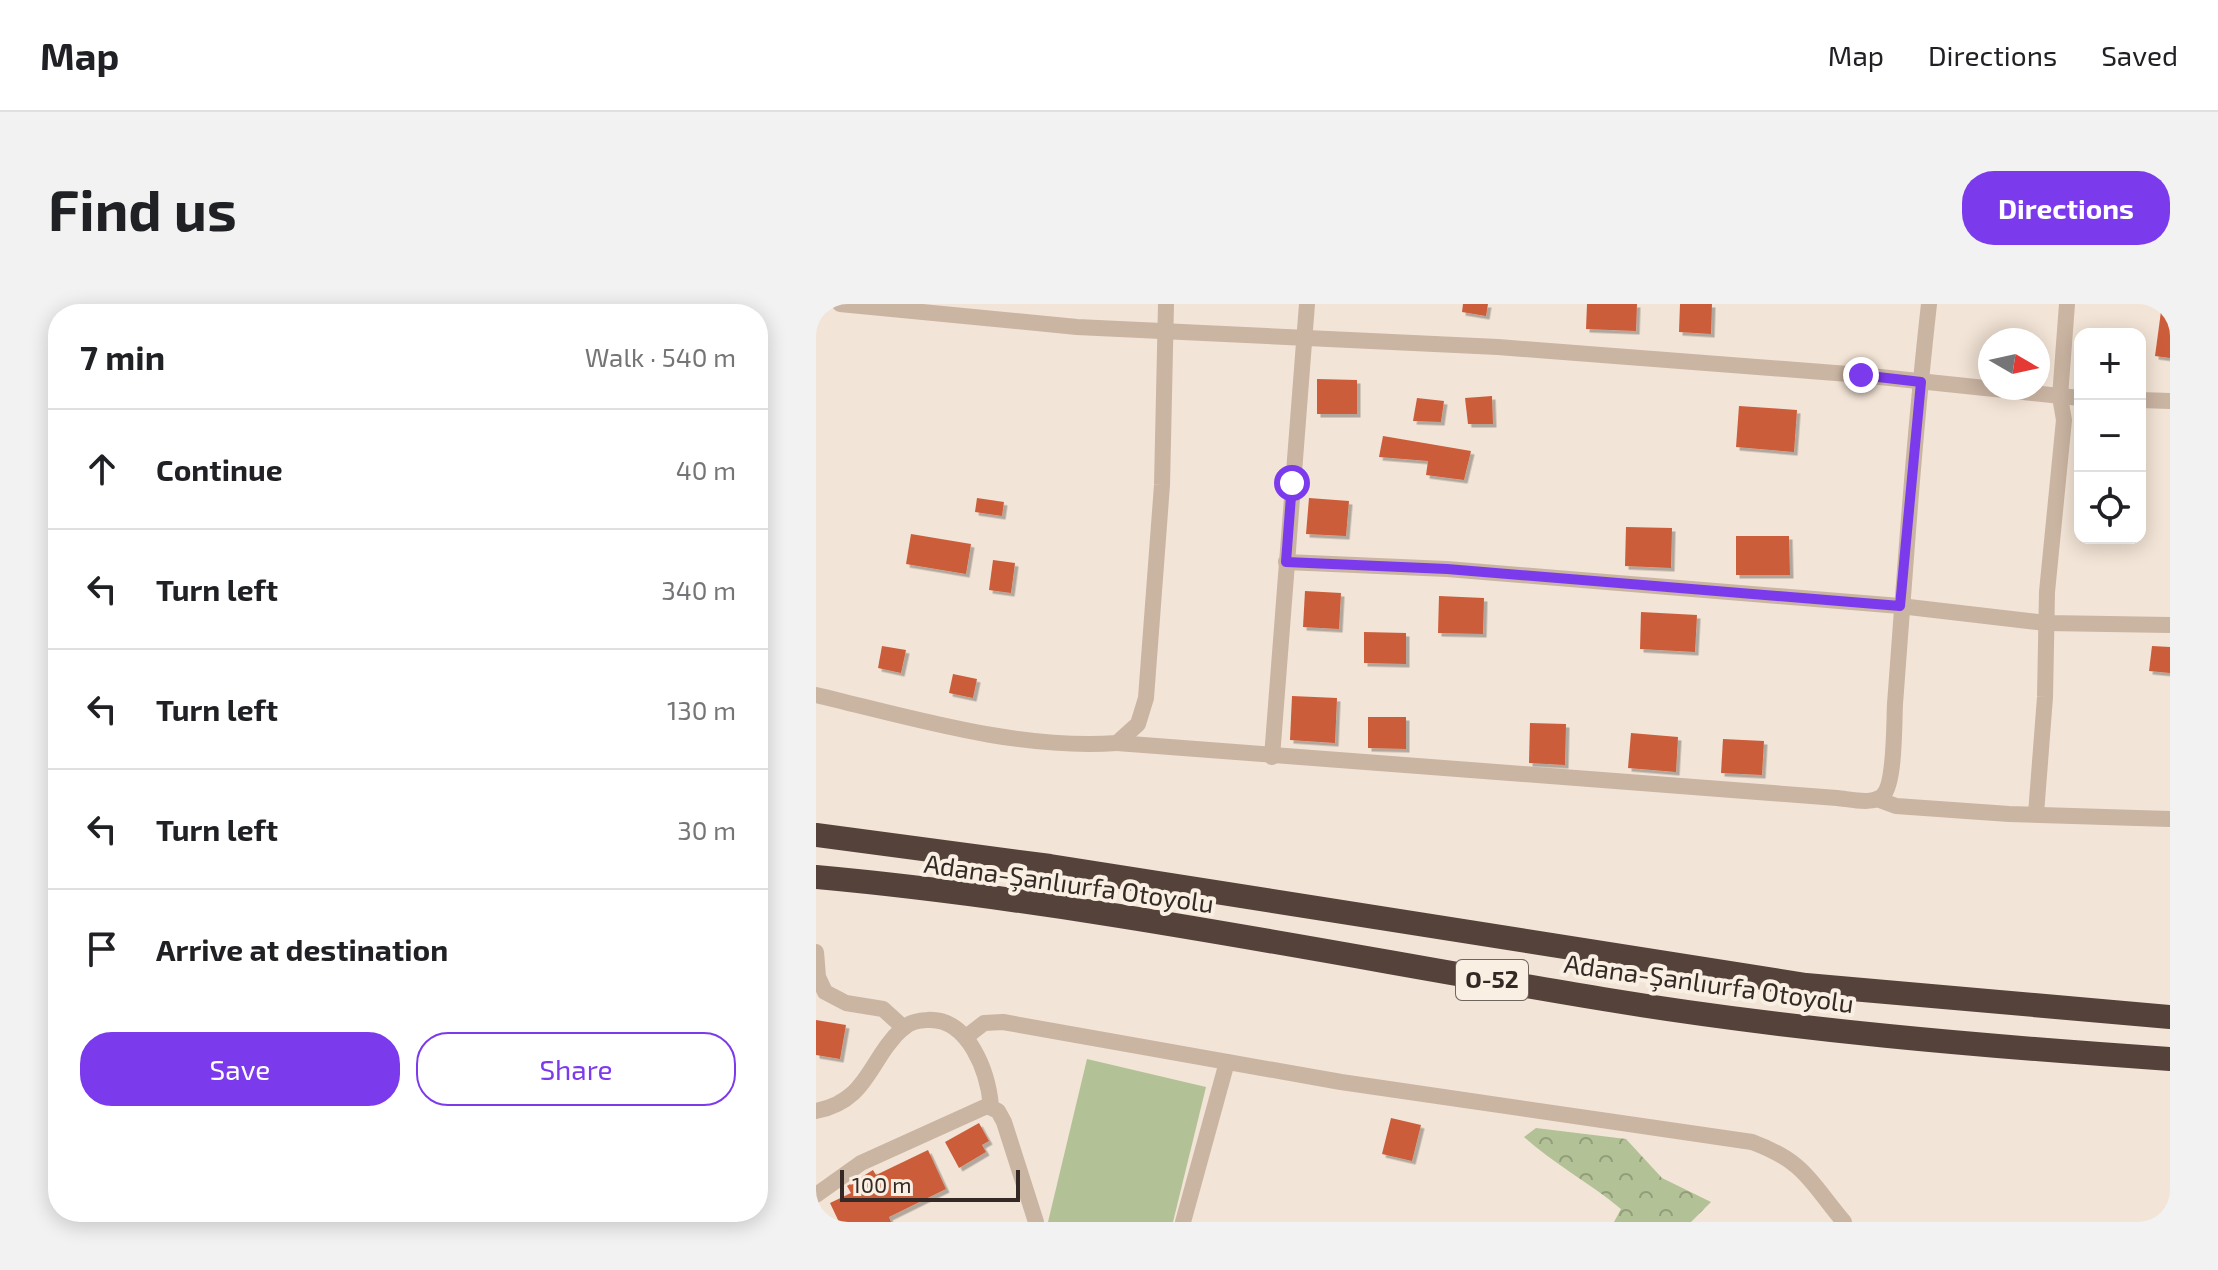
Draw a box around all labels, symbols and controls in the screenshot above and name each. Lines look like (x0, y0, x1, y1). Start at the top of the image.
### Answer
text: Map (40, 32, 119, 78)
text: Map (1828, 38, 1884, 72)
text: Directions (1928, 38, 2057, 72)
text: Saved (2101, 38, 2178, 72)
button: Directions (1962, 171, 2170, 245)
text: Find us (48, 175, 237, 242)
north arrow (1978, 328, 2050, 400)
map controls (2074, 328, 2146, 544)
button: + (2074, 328, 2146, 400)
text: 7 min (80, 336, 165, 377)
text: Walk · 540 m (585, 341, 736, 372)
route end (1843, 357, 1879, 393)
button: − (2074, 400, 2146, 472)
icon: ahead (80, 447, 124, 491)
text: Continue (156, 451, 283, 487)
text: 40 m (676, 454, 736, 485)
route start (1274, 465, 1310, 501)
button: locate (2074, 472, 2146, 544)
icon: left (80, 567, 124, 611)
text: Turn left (156, 571, 278, 607)
text: 340 m (661, 574, 736, 605)
icon: left (80, 687, 124, 731)
text: Turn left (156, 691, 278, 727)
text: 130 m (667, 694, 736, 725)
icon: left (80, 807, 124, 851)
text: Turn left (156, 811, 278, 847)
text: 30 m (677, 814, 736, 845)
street label: Adana-Şanlıurfa Otoyolu (922, 847, 1216, 920)
icon: arrive (80, 927, 124, 971)
text: Arrive at destination (156, 931, 448, 967)
street label: Adana-Şanlıurfa Otoyolu (1562, 947, 1856, 1020)
road number: O-52 (1456, 960, 1528, 1000)
button: Save (80, 1032, 400, 1106)
button: Share (416, 1032, 736, 1106)
scale bar (840, 1166, 1020, 1202)
text: 100 m (852, 1171, 911, 1197)

